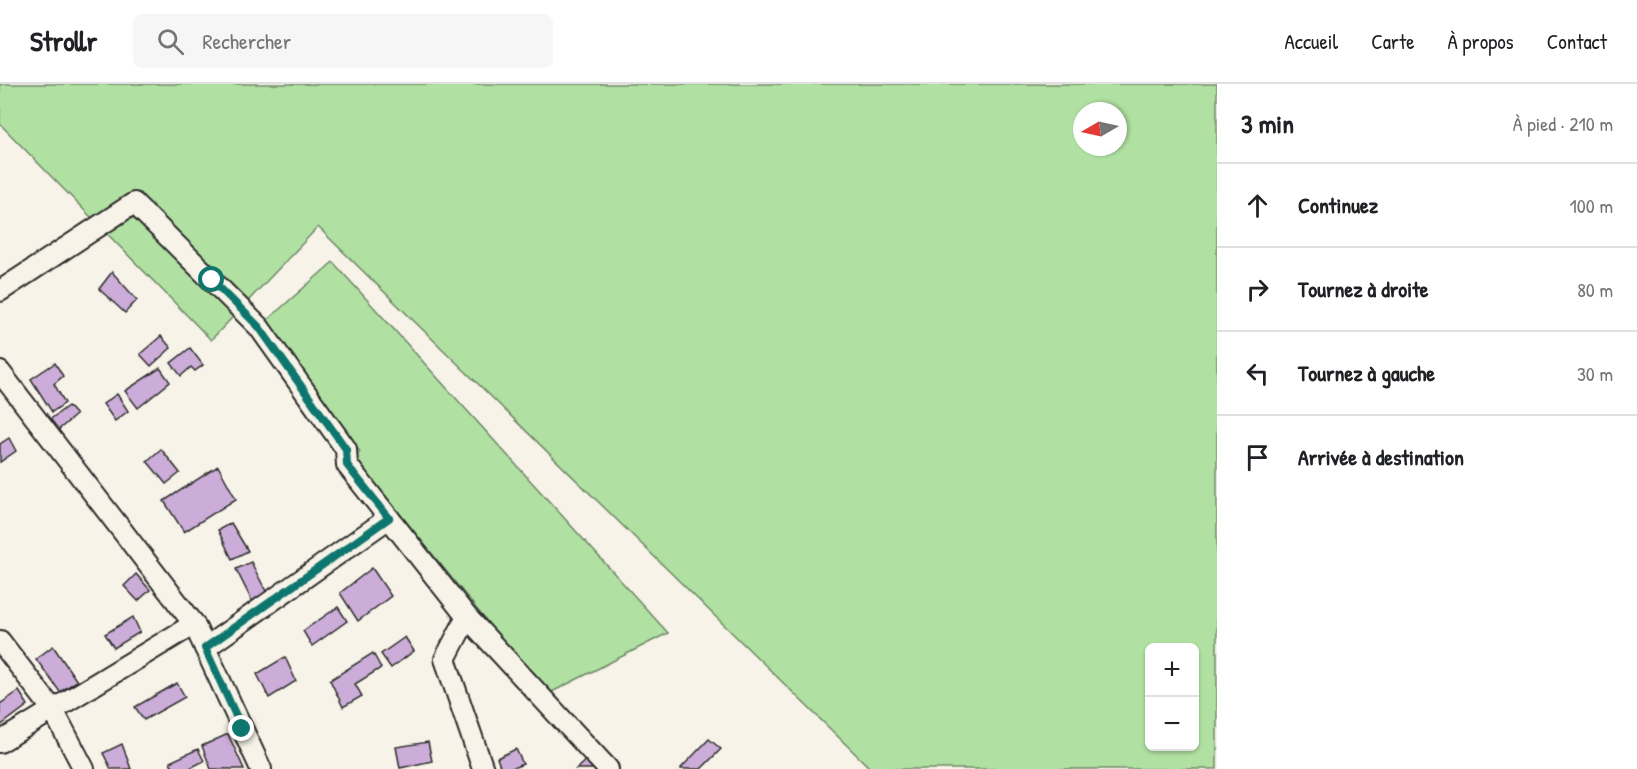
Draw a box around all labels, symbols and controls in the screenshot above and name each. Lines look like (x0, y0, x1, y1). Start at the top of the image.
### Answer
search box (133, 14, 553, 68)
text: Strollr (30, 22, 97, 60)
icon: search (154, 25, 187, 58)
text: Rechercher (202, 26, 291, 56)
text: Accueil (1285, 27, 1338, 56)
text: Carte (1371, 27, 1415, 56)
text: À propos (1448, 27, 1514, 56)
text: Contact (1547, 27, 1607, 56)
north arrow (1073, 102, 1127, 156)
text: 3 min (1241, 106, 1294, 141)
text: À pied · 210 m (1513, 110, 1613, 137)
icon: ahead (1241, 189, 1274, 222)
text: Continuez (1298, 190, 1378, 220)
text: 100 m (1570, 192, 1613, 219)
route start (198, 266, 224, 292)
icon: right (1241, 273, 1274, 306)
text: Tournez à droite (1298, 274, 1428, 304)
text: 80 m (1577, 276, 1613, 303)
icon: left (1241, 357, 1274, 390)
text: Tournez à gauche (1298, 358, 1435, 388)
text: 30 m (1577, 360, 1613, 387)
icon: arrive (1241, 441, 1274, 474)
text: Arrivée à destination (1298, 442, 1464, 472)
map controls (1145, 643, 1199, 751)
button: + (1145, 643, 1199, 697)
button: − (1145, 697, 1199, 751)
route end (228, 715, 254, 741)

